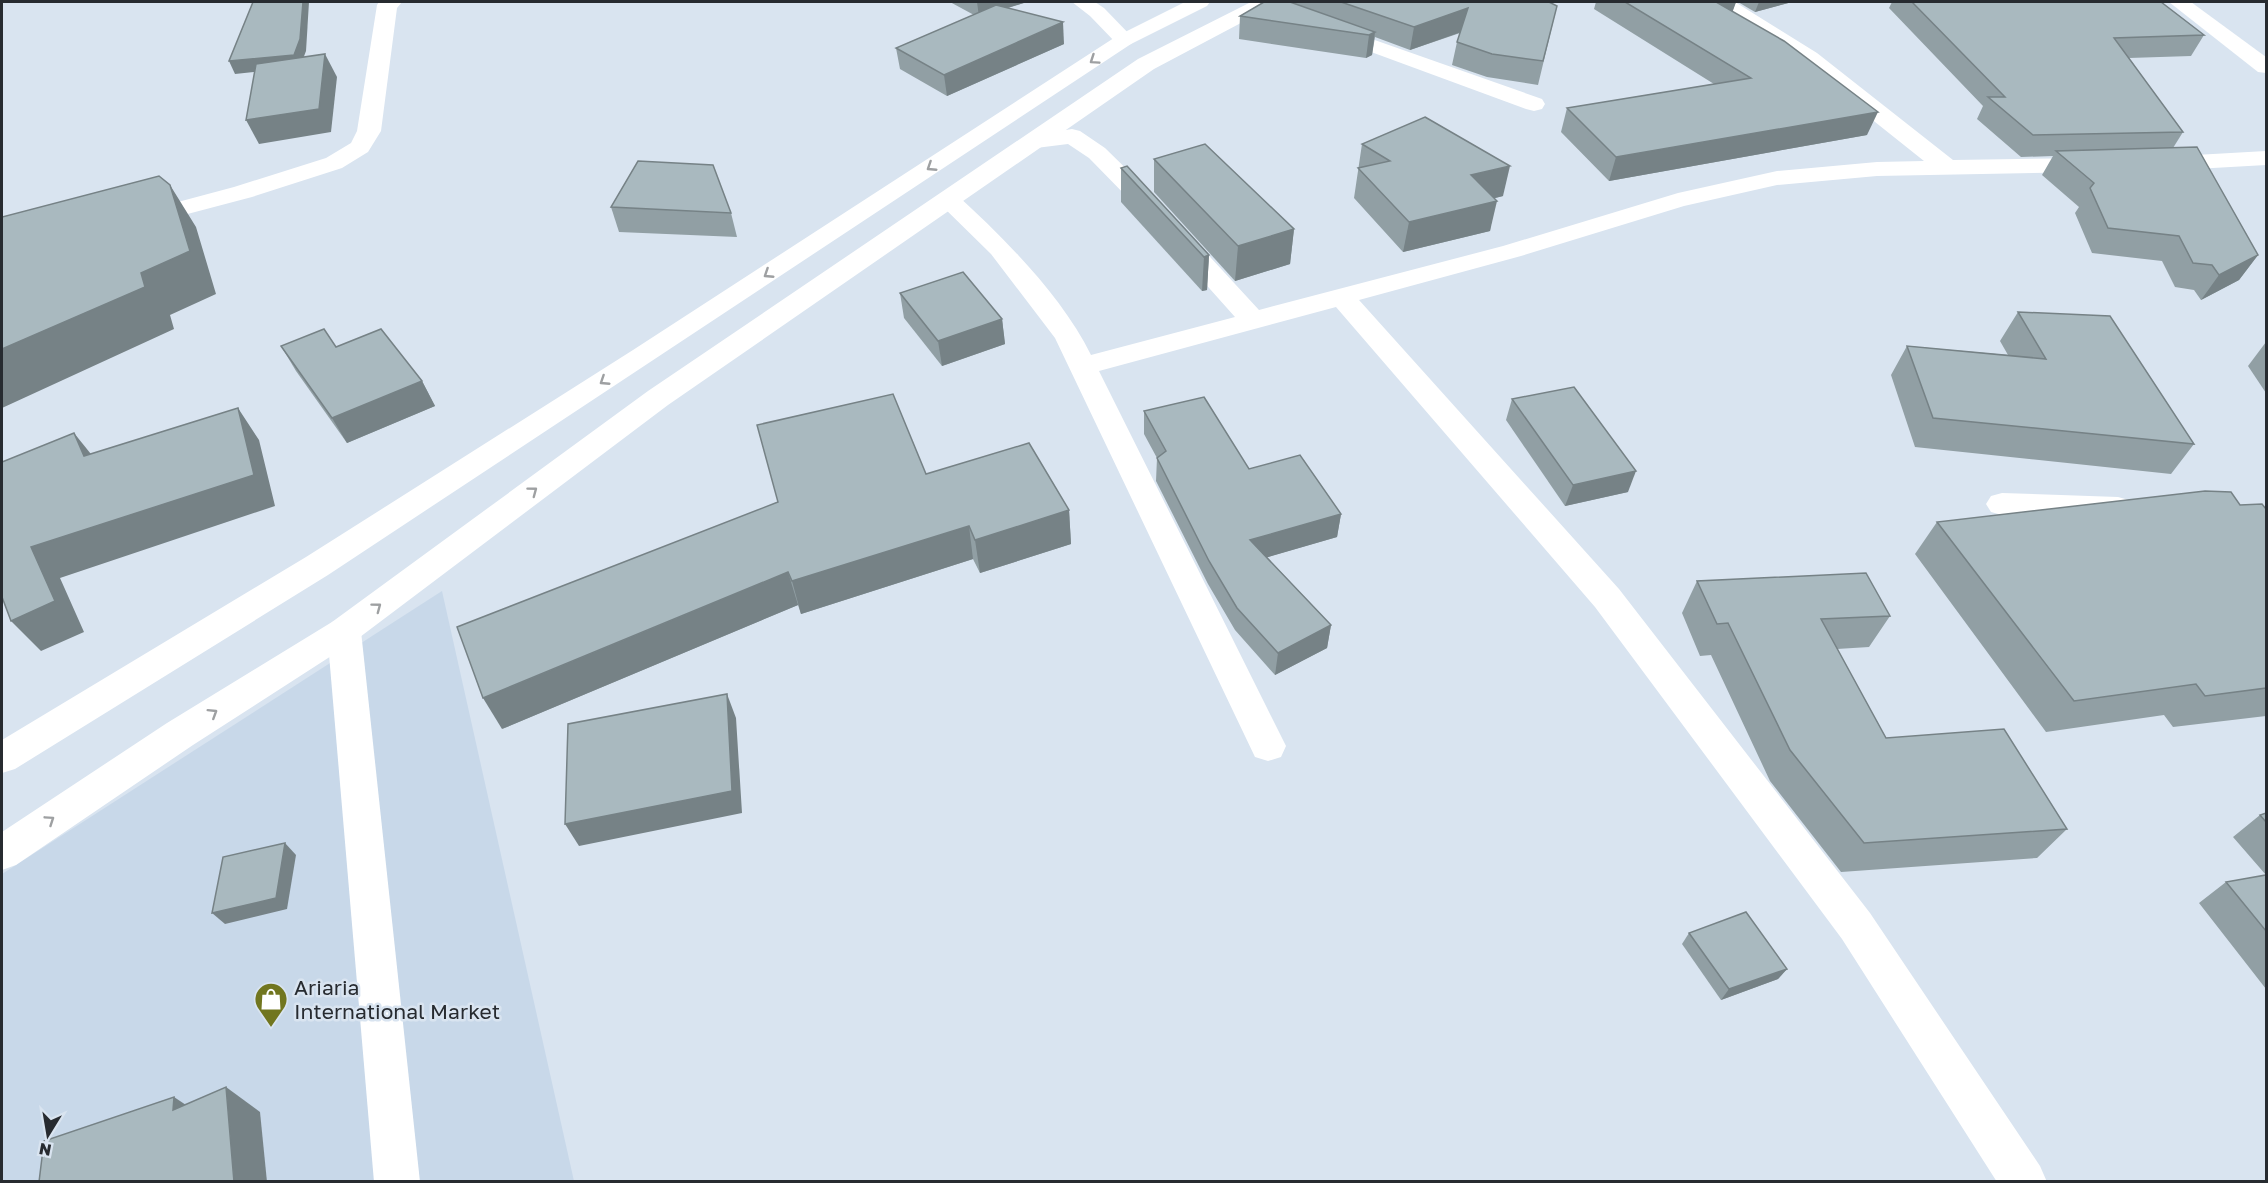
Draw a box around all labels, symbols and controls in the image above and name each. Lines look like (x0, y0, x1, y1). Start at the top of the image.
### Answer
one-way arrow (1089, 53, 1100, 64)
one-way arrow (927, 160, 937, 172)
one-way arrow (763, 267, 774, 278)
one-way arrow (600, 374, 611, 385)
one-way arrow (527, 487, 538, 498)
one-way arrow (370, 603, 381, 614)
one-way arrow (207, 709, 217, 721)
one-way arrow (43, 816, 54, 827)
place label: Ariaria International Market (294, 974, 500, 1024)
shop icon: Ariaria International Market (253, 981, 289, 1028)
north arrow (18, 1105, 78, 1165)
text: N (37, 1139, 53, 1161)

